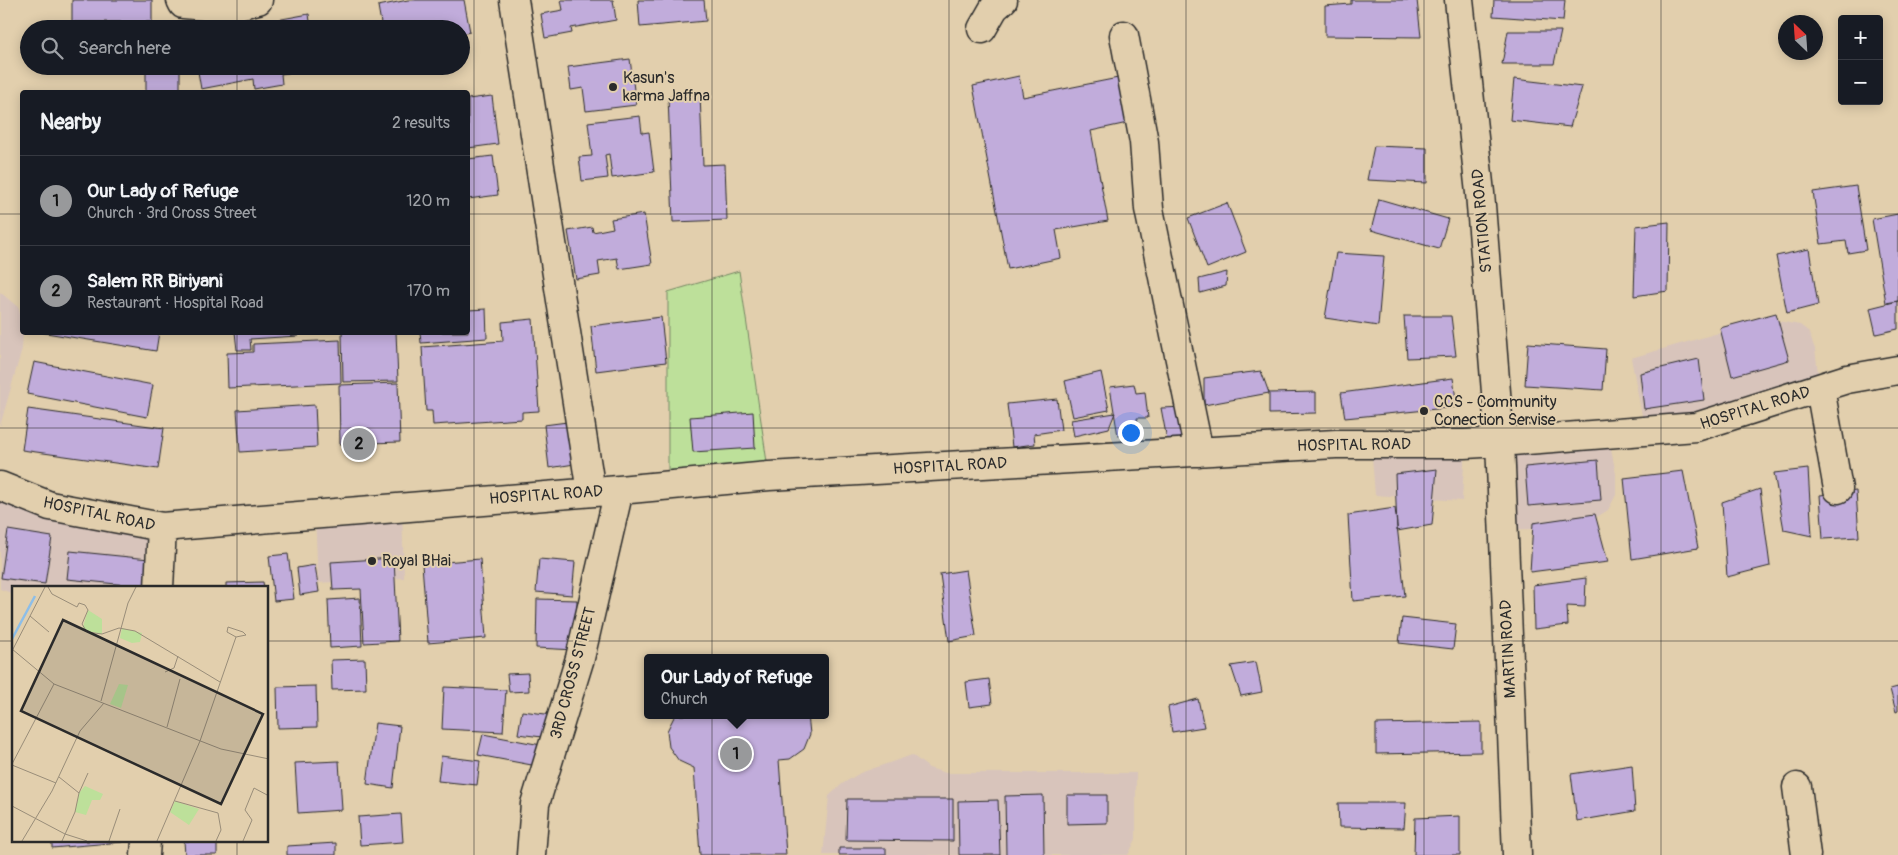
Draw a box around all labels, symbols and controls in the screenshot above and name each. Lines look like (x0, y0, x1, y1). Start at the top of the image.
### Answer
north arrow (1778, 15, 1823, 60)
map controls (1838, 15, 1883, 105)
button: + (1838, 15, 1883, 60)
search box (20, 20, 470, 75)
icon: search (38, 34, 66, 62)
text: Search here (78, 36, 171, 60)
button: − (1838, 60, 1883, 105)
place label: Kasun's karma Jaffna (623, 68, 710, 106)
marker: Kasun's karma Jaffna (607, 81, 619, 93)
text: Nearby (40, 109, 101, 136)
text: 2 results (392, 113, 450, 133)
street label: STATION ROAD (1467, 168, 1497, 274)
text: Our Lady of Refuge (87, 179, 238, 203)
text: 1 (53, 191, 59, 211)
text: 120 m (406, 191, 450, 211)
text: Church · 3rd Cross Street (87, 203, 257, 223)
text: Salem RR Biriyani (87, 269, 223, 293)
text: 2 (52, 281, 60, 301)
text: 170 m (407, 281, 450, 301)
text: Restaurant · Hospital Road (87, 293, 264, 313)
street label: HOSPITAL ROAD (1698, 382, 1812, 434)
place label: CCS - Community Conection Servise (1434, 392, 1557, 430)
marker: CCS - Community Conection Servise (1418, 405, 1430, 417)
your location (1118, 420, 1144, 446)
pin: 2 (343, 425, 375, 463)
street label: HOSPITAL ROAD (1297, 434, 1411, 456)
street label: HOSPITAL ROAD (893, 453, 1007, 479)
street label: HOSPITAL ROAD (488, 481, 604, 509)
street label: HOSPITAL ROAD (41, 492, 157, 536)
place label: Royal BHai (382, 551, 451, 571)
marker: Royal BHai (366, 555, 378, 567)
inset map (12, 586, 269, 842)
street label: MARTIN ROAD (1495, 599, 1521, 699)
street label: 3RD CROSS STREET (546, 605, 600, 741)
popup (644, 654, 829, 719)
text: Our Lady of Refuge (661, 665, 812, 689)
text: Church (661, 689, 708, 709)
pin: 1 (720, 735, 752, 773)

